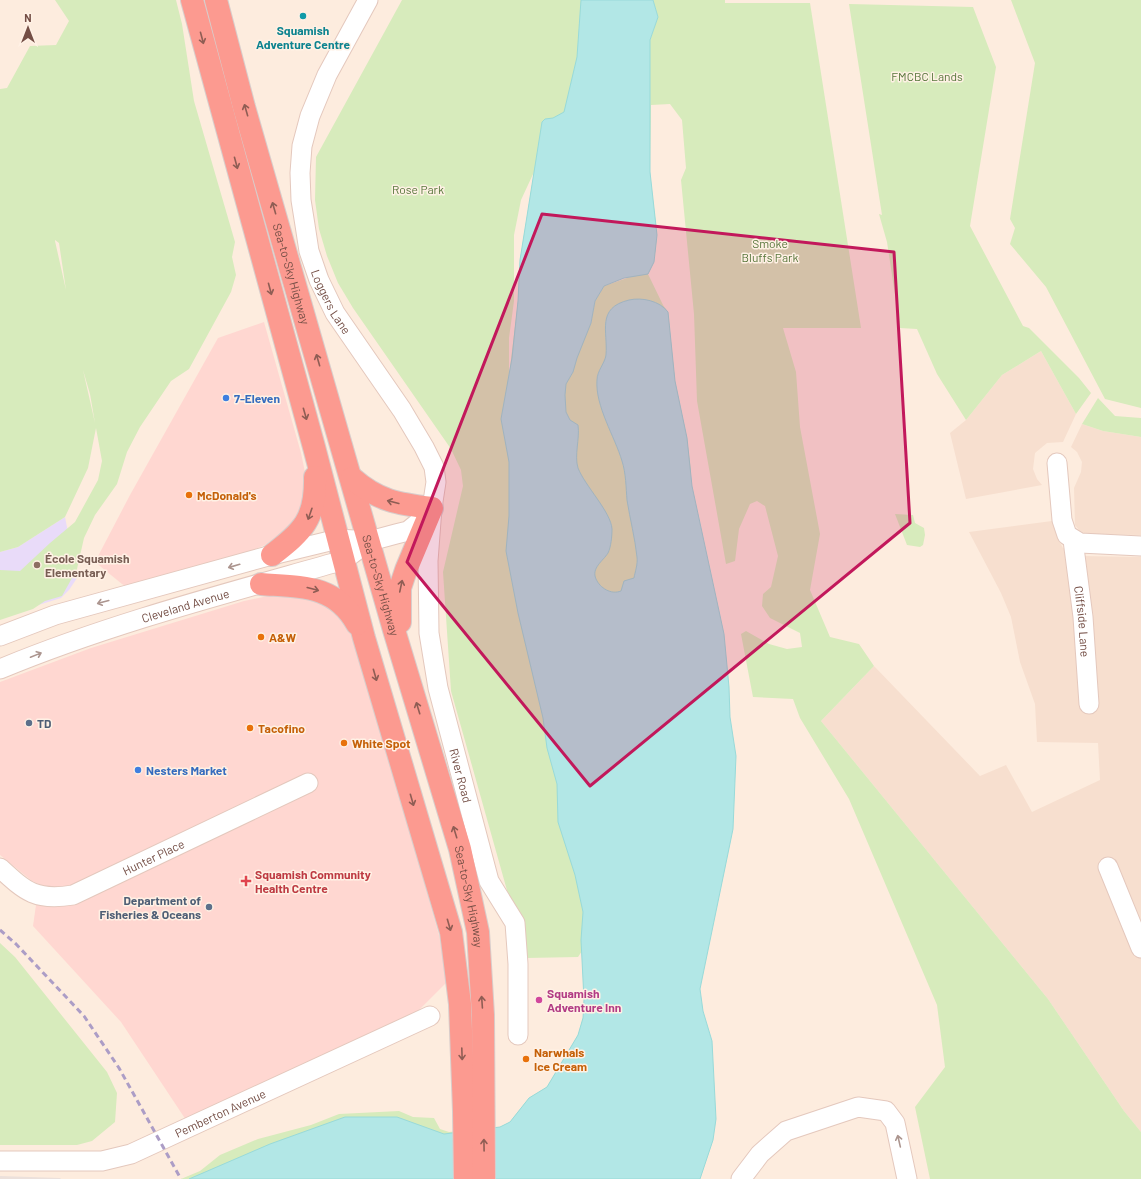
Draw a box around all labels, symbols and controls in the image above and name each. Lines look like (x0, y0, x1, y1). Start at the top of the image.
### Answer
north arrow (8, 8, 48, 48)
text: N (24, 11, 32, 24)
marker: Squamish Adventure Centre (298, 11, 308, 21)
place label: Squamish Adventure Centre (256, 23, 350, 51)
one-way arrow (199, 31, 206, 44)
park label: FMCBC Lands (891, 69, 963, 83)
one-way arrow (241, 104, 249, 117)
one-way arrow (233, 156, 240, 169)
park label: Rose Park (392, 182, 444, 196)
one-way arrow (270, 202, 277, 215)
street label: Sea-to-Sky Highway (271, 222, 313, 326)
park label: Smoke Bluffs Park (742, 236, 798, 264)
street label: Loggers Lane (309, 268, 354, 336)
one-way arrow (267, 282, 274, 295)
one-way arrow (314, 354, 321, 367)
place label: 7-Eleven (234, 391, 280, 405)
marker: 7-Eleven (221, 393, 231, 403)
one-way arrow (302, 407, 309, 420)
place label: McDonald's (197, 488, 257, 502)
marker: McDonald's (184, 490, 194, 500)
one-way arrow (387, 498, 400, 505)
one-way arrow (306, 507, 313, 520)
street label: Sea-to-Sky Highway (360, 533, 402, 638)
place label: École Squamish Elementary (45, 551, 129, 579)
marker: École Squamish Elementary (32, 560, 42, 570)
one-way arrow (228, 563, 241, 570)
one-way arrow (398, 580, 406, 593)
street label: Cliffside Lane (1072, 585, 1093, 657)
street label: Cleveland Avenue (140, 586, 231, 625)
one-way arrow (306, 586, 319, 594)
one-way arrow (97, 598, 110, 606)
place label: A&W (269, 630, 297, 644)
marker: A&W (256, 632, 266, 642)
one-way arrow (30, 650, 42, 658)
one-way arrow (372, 669, 380, 682)
one-way arrow (414, 702, 421, 715)
place label: TD (37, 716, 51, 730)
marker: TD (24, 718, 34, 728)
place label: Tacofino (258, 721, 305, 735)
marker: Tacofino (245, 723, 255, 733)
place label: White Spot (352, 736, 411, 750)
marker: White Spot (339, 738, 349, 748)
street label: River Road (447, 747, 475, 804)
place label: Nesters Market (146, 763, 227, 777)
marker: Nesters Market (133, 765, 143, 775)
one-way arrow (409, 793, 416, 806)
one-way arrow (451, 826, 458, 839)
street label: Hunter Place (120, 836, 186, 877)
street label: Sea-to-Sky Highway (452, 843, 486, 949)
place label: Squamish Community Health Centre (255, 867, 371, 895)
marker: Squamish Community Health Centre (240, 875, 252, 887)
place label: Department of Fisheries & Oceans (99, 893, 201, 921)
marker: Department of Fisheries & Oceans (204, 902, 214, 912)
one-way arrow (446, 918, 453, 931)
place label: Squamish Adventure Inn (547, 986, 621, 1014)
marker: Squamish Adventure Inn (534, 995, 544, 1005)
one-way arrow (479, 996, 486, 1009)
place label: Narwhals Ice Cream (534, 1045, 587, 1073)
one-way arrow (458, 1047, 466, 1060)
marker: Narwhals Ice Cream (521, 1054, 531, 1064)
street label: Pemberton Avenue (173, 1086, 268, 1140)
one-way arrow (894, 1135, 902, 1148)
one-way arrow (480, 1139, 487, 1152)

